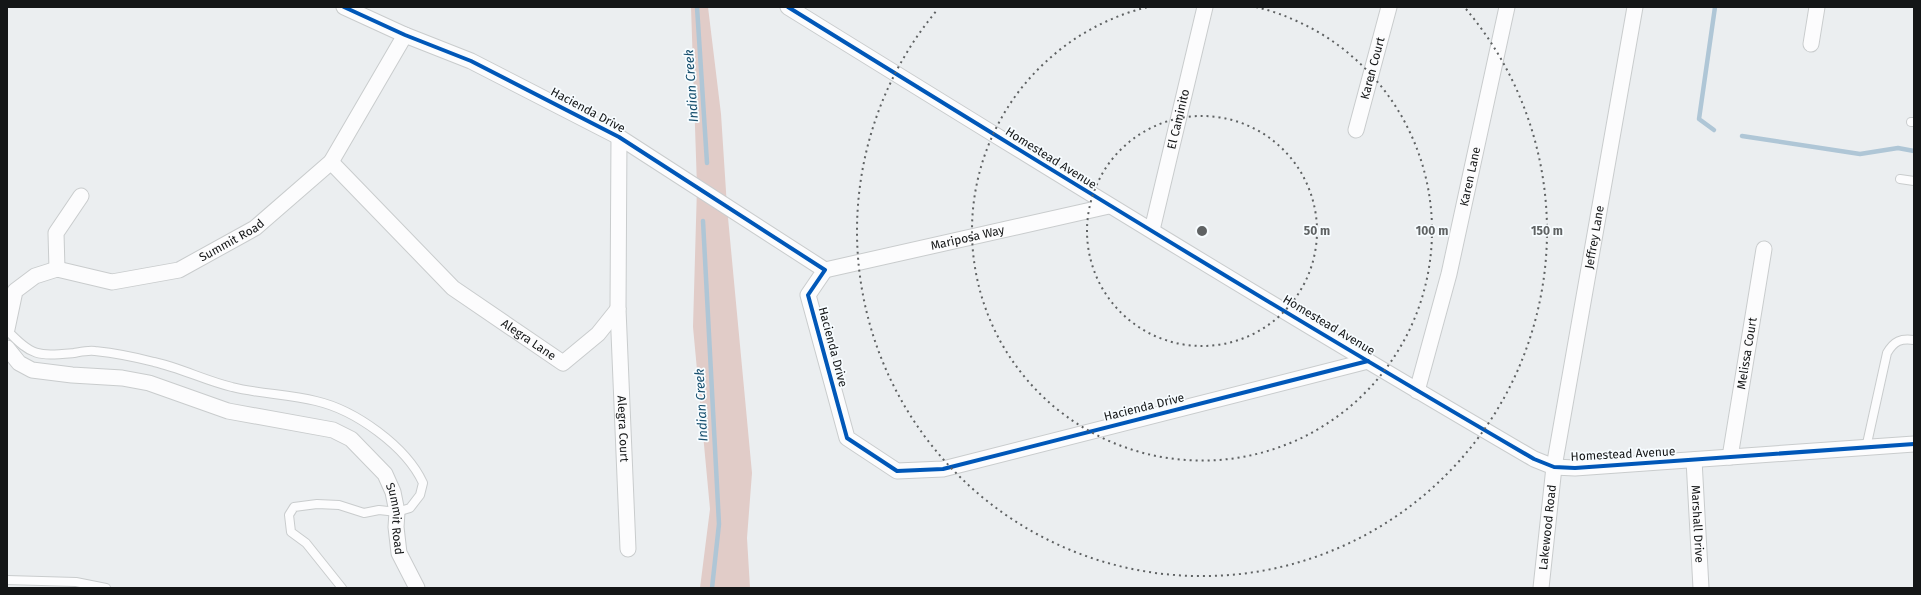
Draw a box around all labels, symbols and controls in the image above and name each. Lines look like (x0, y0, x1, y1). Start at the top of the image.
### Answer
street label: Karen Court (1358, 35, 1388, 101)
water label: Indian Creek (681, 49, 701, 123)
street label: Hacienda Drive (548, 84, 628, 136)
street label: El Caminito (1164, 88, 1192, 151)
street label: Homestead Avenue (1003, 124, 1099, 192)
street label: Karen Lane (1457, 145, 1483, 208)
street label: Jeffrey Lane (1582, 204, 1607, 270)
street label: Summit Road (197, 216, 267, 264)
street label: Mariposa Way (929, 223, 1006, 253)
centre of rings (1195, 224, 1209, 238)
text: 50 m (1304, 224, 1330, 238)
text: 100 m (1416, 224, 1448, 238)
text: 150 m (1531, 224, 1563, 238)
street label: Homestead Avenue (1280, 292, 1378, 358)
street label: Hacienda Drive (816, 305, 850, 389)
street label: Alegra Lane (499, 316, 559, 363)
street label: Melissa Court (1734, 316, 1760, 391)
water label: Indian Creek (692, 368, 710, 442)
street label: Hacienda Drive (1102, 390, 1186, 424)
street label: Alegra Court (615, 395, 631, 463)
street label: Homestead Avenue (1570, 444, 1676, 464)
street label: Summit Road (383, 481, 406, 556)
street label: Lakewood Road (1536, 484, 1559, 571)
street label: Marshall Drive (1688, 485, 1707, 563)

